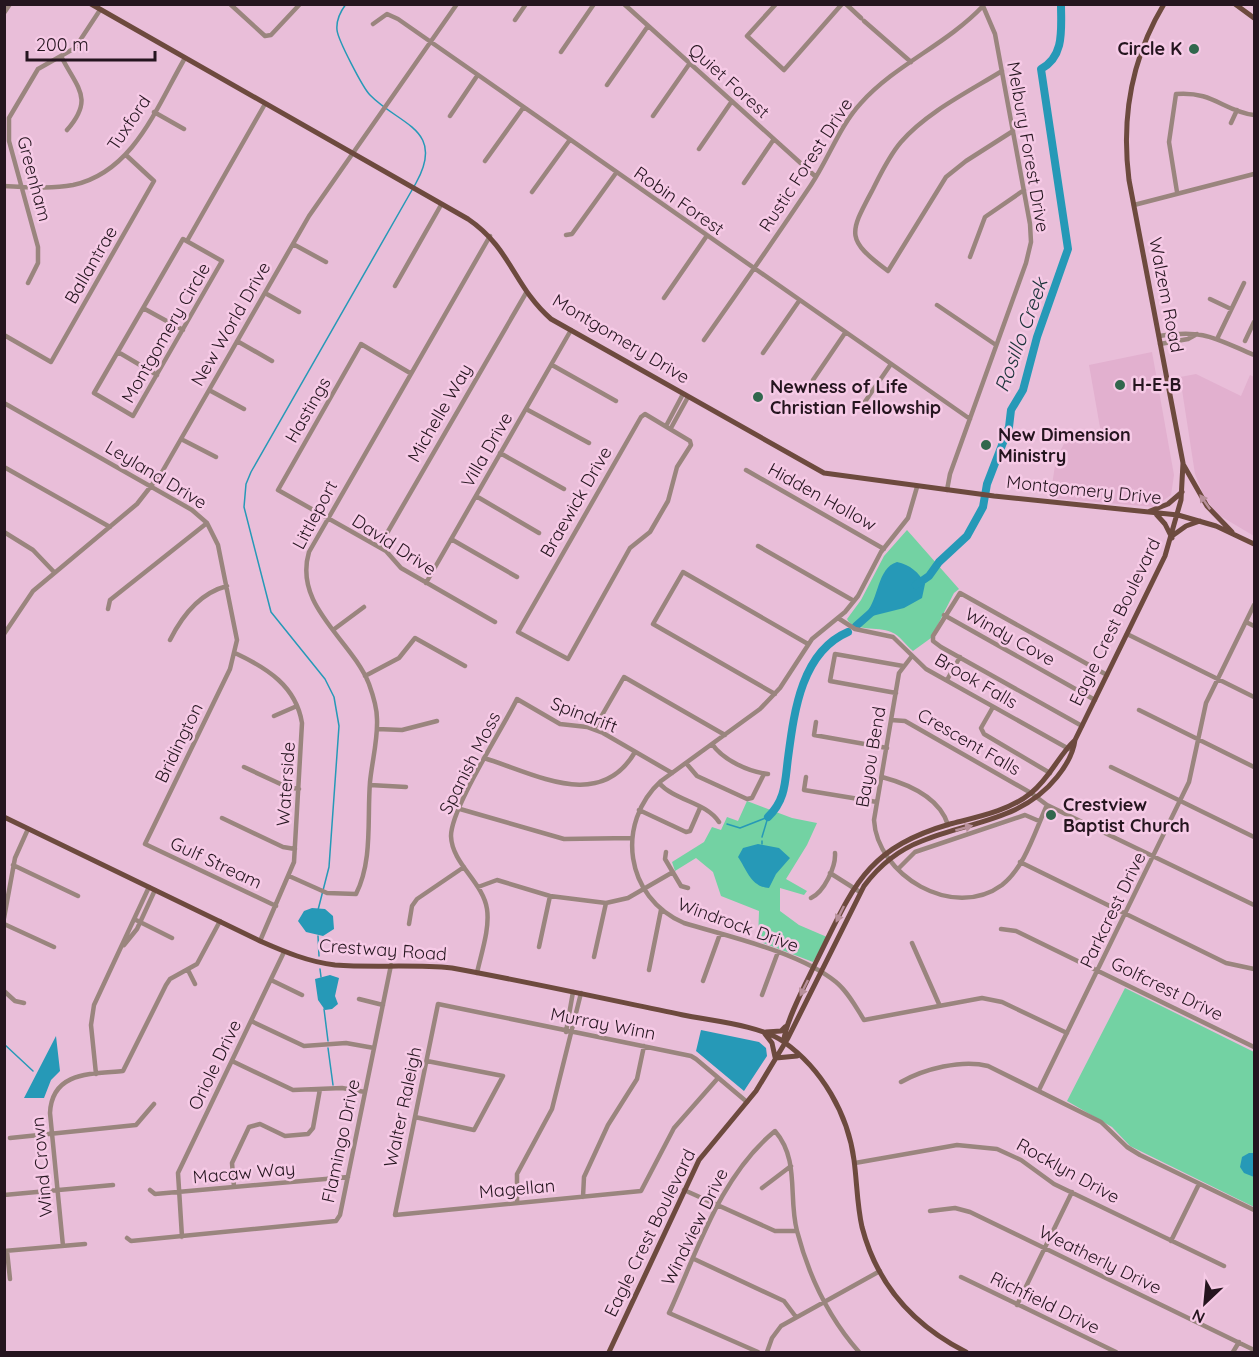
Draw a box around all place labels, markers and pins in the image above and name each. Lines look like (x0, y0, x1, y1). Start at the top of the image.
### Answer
place label: Circle K (1118, 37, 1182, 60)
marker: Circle K (1187, 42, 1201, 56)
place label: H-E-B (1132, 373, 1181, 396)
place label: Newness of Life Christian Fellowship (770, 375, 941, 419)
marker: H-E-B (1113, 378, 1127, 392)
marker: Newness of Life Christian Fellowship (751, 390, 765, 404)
place label: New Dimension Ministry (998, 423, 1131, 467)
marker: New Dimension Ministry (979, 438, 993, 452)
place label: Crestview Baptist Church (1063, 793, 1190, 837)
marker: Crestview Baptist Church (1044, 808, 1058, 822)

